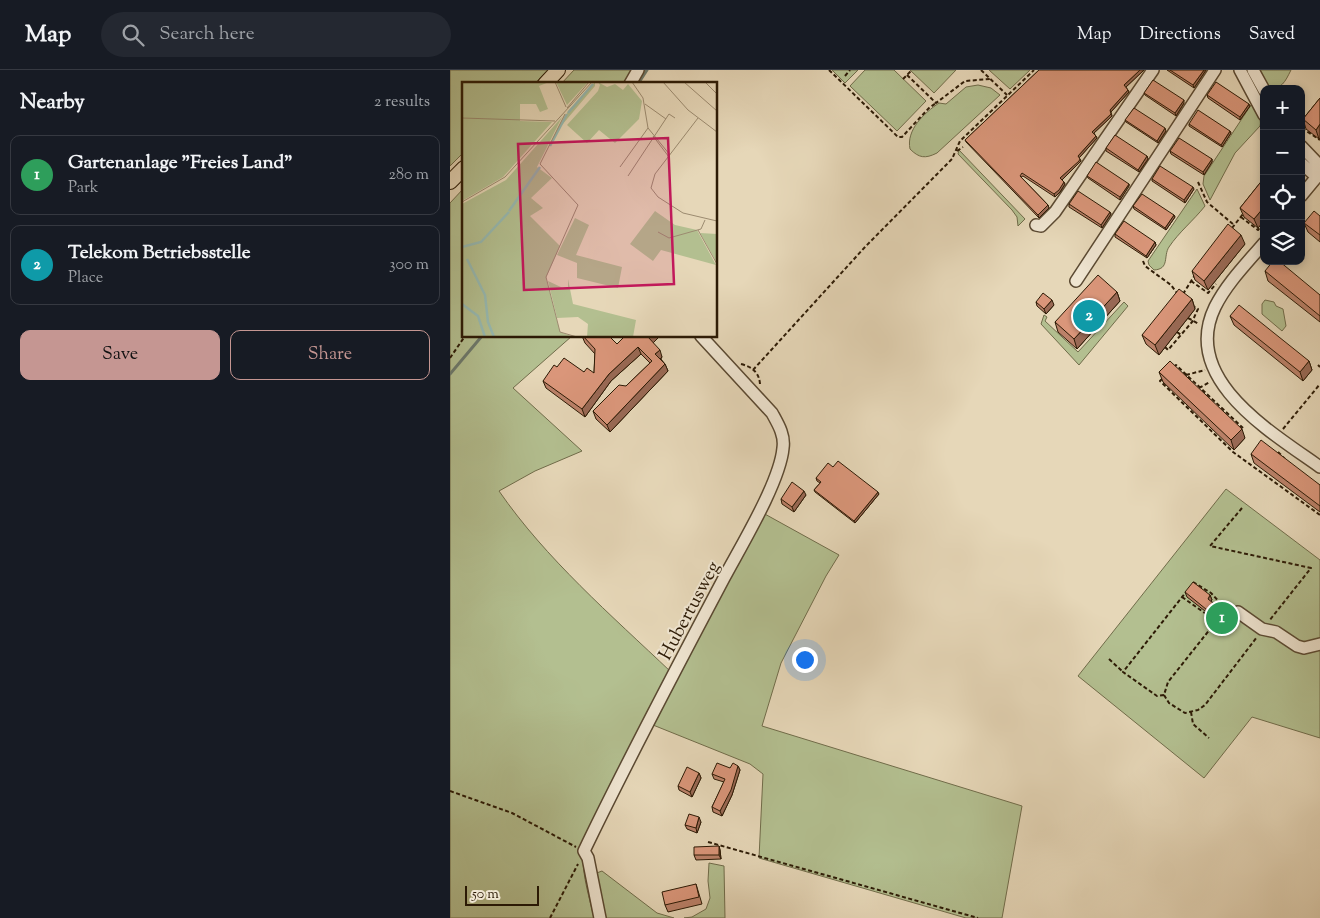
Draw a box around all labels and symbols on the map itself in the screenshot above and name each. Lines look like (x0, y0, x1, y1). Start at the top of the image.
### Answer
inset map (462, 82, 718, 338)
pin: 2 (1073, 297, 1105, 335)
street label: Hubertusweg (653, 557, 728, 666)
pin: 1 (1206, 599, 1238, 637)
your location (792, 647, 818, 673)
scale bar (465, 883, 539, 906)

